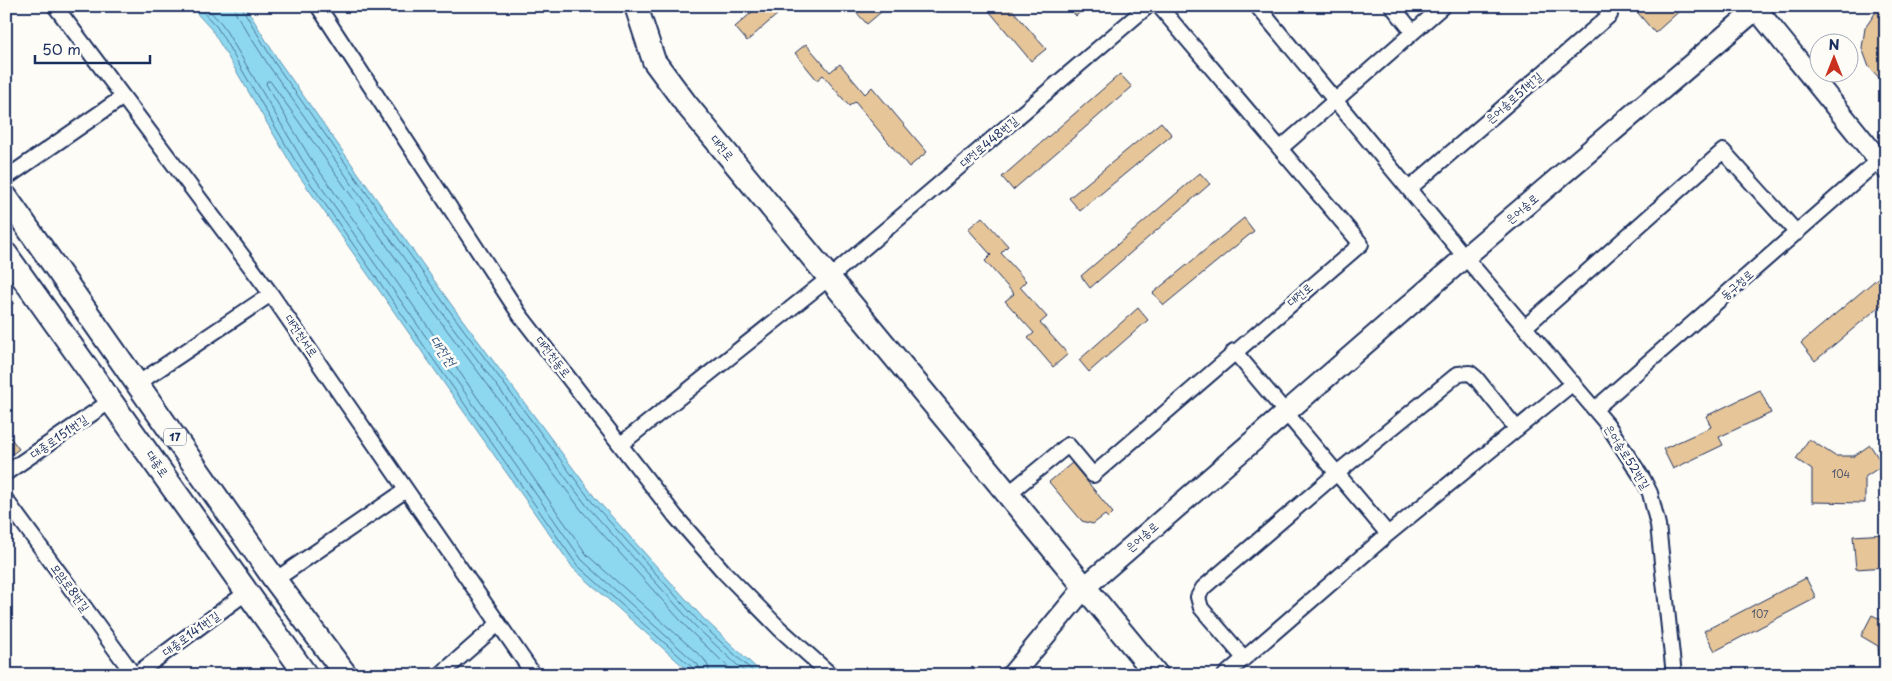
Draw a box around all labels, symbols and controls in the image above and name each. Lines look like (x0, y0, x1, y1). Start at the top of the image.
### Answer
scale bar (35, 32, 150, 64)
north arrow (1810, 32, 1860, 82)
text: N (1828, 34, 1840, 55)
text: 50 m (42, 37, 81, 60)
street label: 은어송로51번길 (1481, 67, 1546, 127)
street label: 대전로448번길 (955, 111, 1022, 171)
street label: 대전로 (707, 130, 739, 164)
street label: 은어송로 (1501, 189, 1542, 228)
street label: 동구청로 (1716, 265, 1757, 304)
street label: 대전로 (1282, 278, 1316, 310)
street label: 대전천서로 (281, 310, 323, 360)
water label: 대전천 (425, 331, 463, 372)
street label: 대전천동로 (532, 332, 576, 381)
street label: 대종로151번길 (26, 410, 91, 463)
street label: 은어송로52번길 (1601, 420, 1655, 493)
road number: 17 (164, 428, 186, 446)
street label: 대종로 (142, 446, 173, 480)
house number: 104 (1832, 466, 1851, 481)
street label: 은어송로 (1121, 517, 1162, 556)
street label: 모암로8번길 (47, 560, 95, 616)
street label: 대종로141번길 (158, 606, 223, 660)
house number: 107 (1751, 606, 1769, 621)

